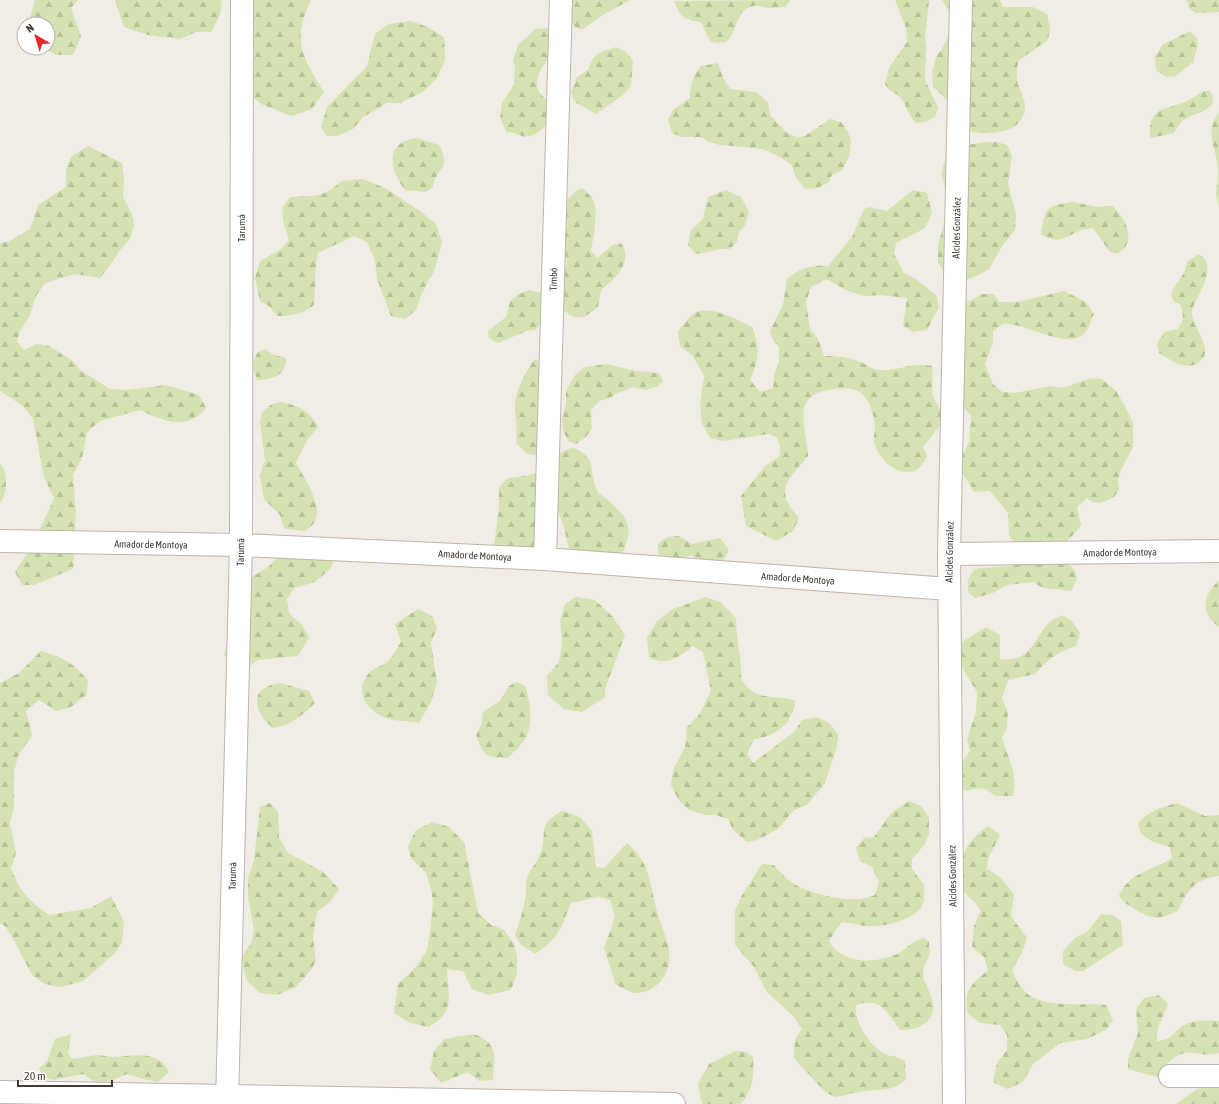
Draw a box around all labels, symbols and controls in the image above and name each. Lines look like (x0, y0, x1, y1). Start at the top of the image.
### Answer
north arrow (16, 16, 56, 56)
text: N (24, 21, 36, 35)
street label: Alcides González (950, 197, 963, 259)
street label: Tarumá (236, 214, 247, 242)
street label: Timbó (548, 267, 559, 291)
street label: Alcides González (943, 521, 956, 583)
street label: Amador de Montoya (114, 538, 188, 551)
street label: Tarumá (235, 538, 246, 566)
street label: Amador de Montoya (1083, 546, 1157, 559)
street label: Amador de Montoya (438, 548, 512, 563)
street label: Amador de Montoya (761, 570, 835, 587)
street label: Alcides González (946, 845, 959, 907)
street label: Tarumá (227, 862, 238, 890)
scale bar (18, 1062, 112, 1088)
text: 20 m (24, 1069, 46, 1083)

